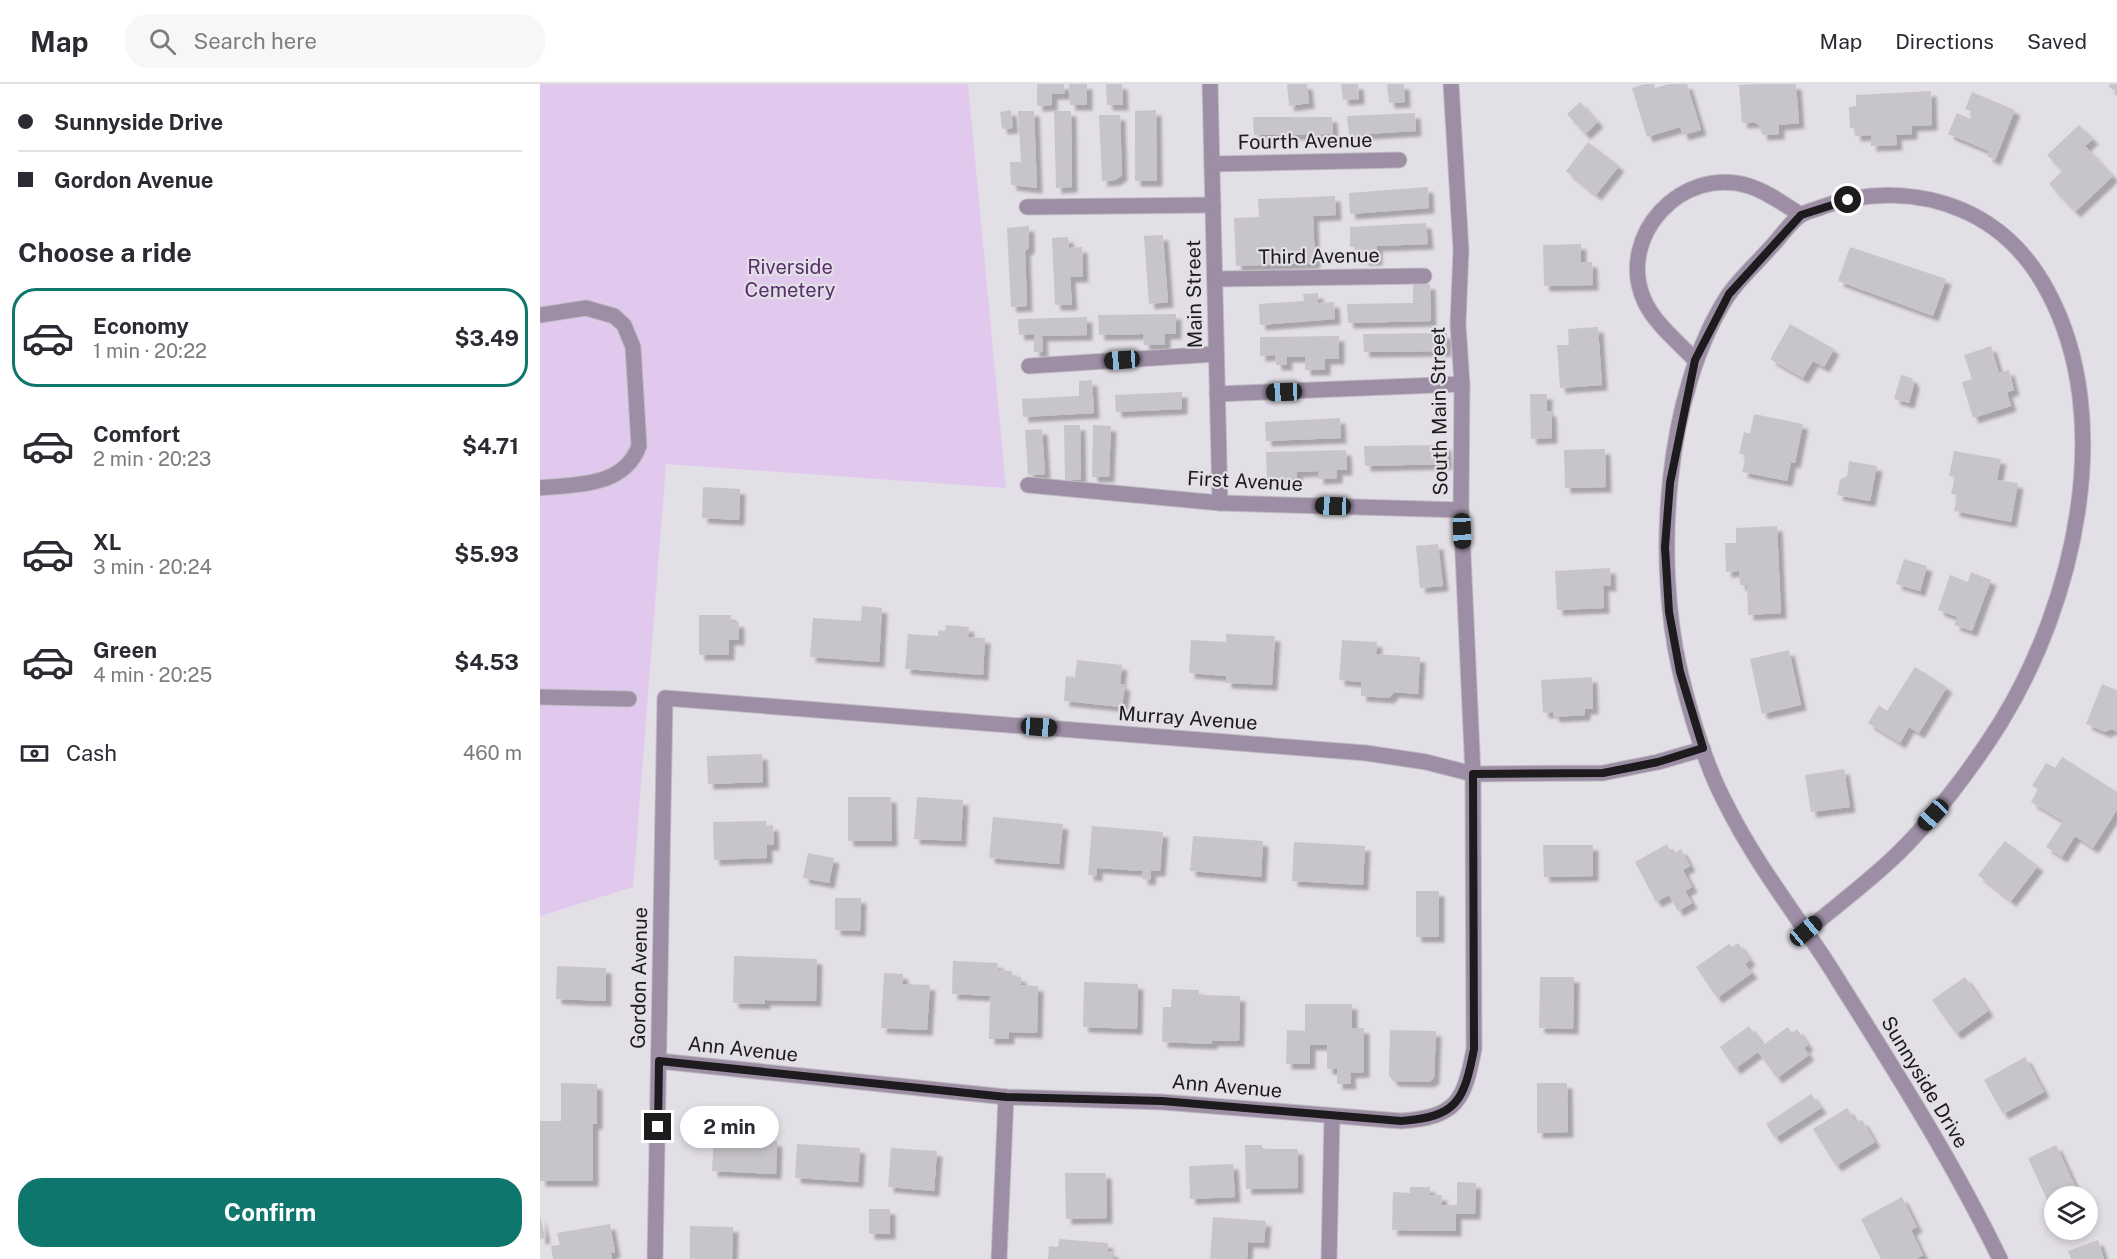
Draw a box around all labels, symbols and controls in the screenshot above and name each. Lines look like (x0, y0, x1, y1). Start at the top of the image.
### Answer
search box (125, 14, 545, 68)
text: Map (30, 25, 89, 58)
icon: search (146, 25, 179, 58)
text: Search here (194, 28, 317, 54)
text: Map (1820, 29, 1862, 54)
text: Directions (1895, 29, 1994, 54)
text: Saved (2027, 29, 2087, 54)
text: Sunnyside Drive (54, 109, 223, 135)
street label: Fourth Avenue (1237, 128, 1373, 154)
text: Gordon Avenue (54, 167, 214, 193)
route start (1834, 186, 1861, 213)
text: Choose a ride (18, 236, 192, 268)
street label: Main Street (1181, 239, 1207, 349)
street label: Third Avenue (1258, 243, 1380, 269)
park label: Riverside Cemetery (745, 255, 836, 302)
icon: car (21, 311, 75, 365)
text: Economy (93, 313, 189, 339)
text: $3.49 (455, 325, 519, 351)
street label: South Main Street (1426, 326, 1452, 496)
text: 1 min · 20:22 (93, 339, 207, 363)
car (1103, 350, 1141, 370)
car (1266, 382, 1302, 402)
icon: car (21, 419, 75, 473)
text: Comfort (93, 421, 180, 447)
text: $4.71 (462, 433, 519, 459)
text: 2 min · 20:23 (93, 447, 211, 471)
street label: First Avenue (1186, 466, 1304, 496)
car (1315, 496, 1351, 516)
car (1452, 513, 1472, 549)
icon: car (21, 527, 75, 581)
text: XL (93, 529, 121, 555)
text: $5.93 (454, 541, 519, 567)
text: 3 min · 20:24 (93, 555, 212, 579)
icon: car (21, 635, 75, 689)
text: Green (93, 637, 157, 663)
text: $4.53 (454, 649, 519, 675)
text: 4 min · 20:25 (93, 663, 212, 687)
street label: Murray Avenue (1118, 701, 1258, 735)
car (1020, 717, 1058, 737)
icon: cash (18, 737, 51, 770)
text: Cash (66, 740, 117, 766)
text: 460 m (463, 741, 522, 765)
car (1914, 796, 1952, 834)
street label: Gordon Avenue (626, 907, 652, 1049)
car (1786, 913, 1826, 949)
street label: Sunnyside Drive (1876, 1012, 1974, 1152)
street label: Ann Avenue (687, 1031, 799, 1067)
street label: Ann Avenue (1171, 1069, 1283, 1103)
callout: 2 min (679, 1106, 778, 1148)
route end (644, 1113, 671, 1140)
text: 2 min (703, 1115, 756, 1139)
button: Confirm (18, 1178, 522, 1247)
map controls (2044, 1186, 2098, 1240)
button: layers (2044, 1186, 2098, 1240)

